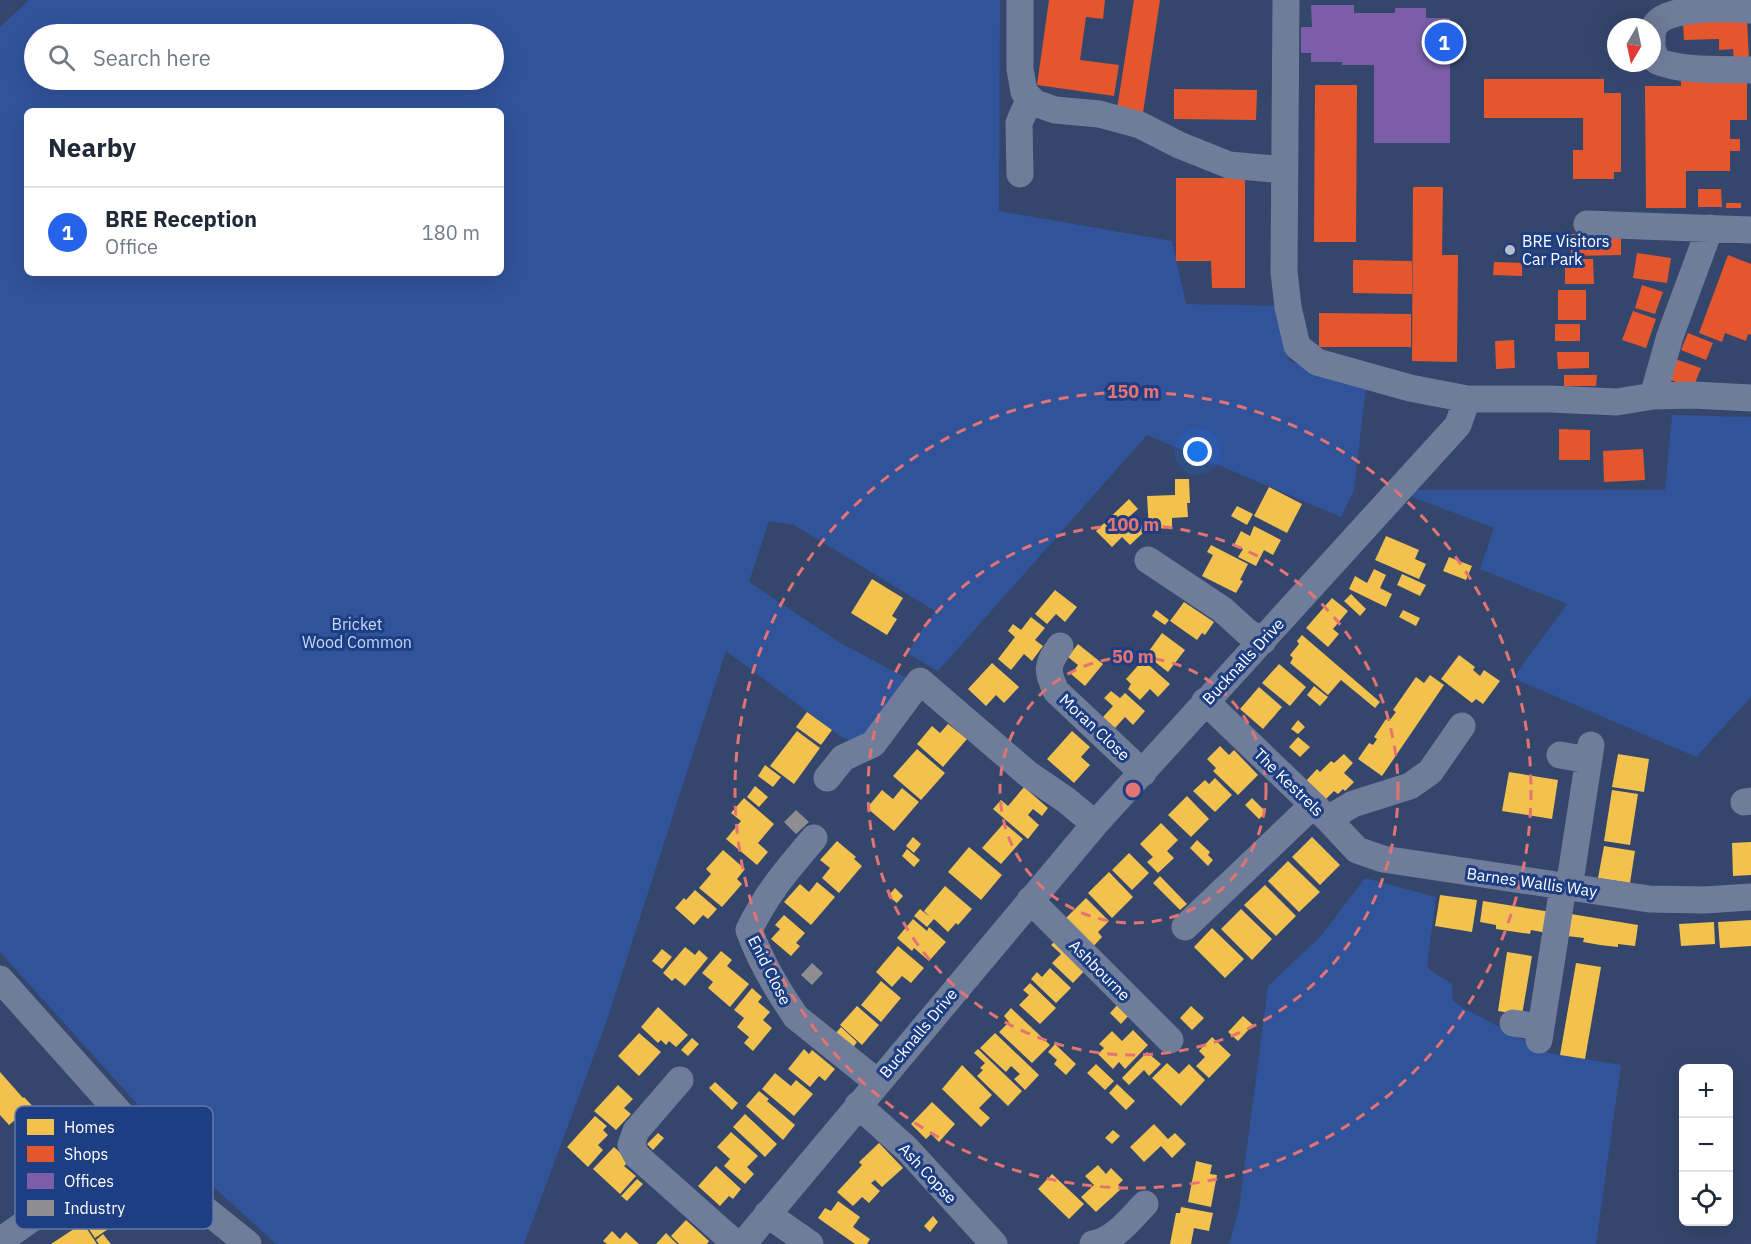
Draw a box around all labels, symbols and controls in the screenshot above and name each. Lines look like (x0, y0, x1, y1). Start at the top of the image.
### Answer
north arrow (1607, 18, 1661, 72)
pin: 1 (1424, 20, 1464, 64)
search box (24, 24, 504, 90)
icon: search (45, 41, 78, 74)
text: Search here (93, 43, 211, 72)
text: Nearby (48, 130, 136, 164)
text: BRE Reception (105, 204, 257, 233)
text: 1 (62, 219, 74, 246)
text: 180 m (422, 219, 480, 246)
place label: BRE Visitors Car Park (1522, 231, 1610, 269)
text: Office (105, 233, 158, 260)
marker: BRE Visitors Car Park (1503, 243, 1517, 257)
text: 150 m (1107, 380, 1159, 403)
your location (1183, 437, 1212, 466)
text: 100 m (1107, 513, 1159, 536)
street label: Bucknalls Drive (1198, 613, 1288, 708)
park label: Bricket Wood Common (302, 614, 412, 652)
text: 50 m (1112, 645, 1154, 668)
street label: Moran Close (1056, 689, 1135, 765)
street label: The Kestrels (1250, 744, 1328, 820)
centre of rings (1123, 780, 1143, 800)
street label: Barnes Wallis Way (1465, 863, 1599, 901)
street label: Enid Close (744, 932, 796, 1008)
street label: Ashbourne (1065, 935, 1135, 1005)
street label: Bucknalls Drive (875, 984, 961, 1082)
map controls (1679, 1064, 1733, 1226)
button: + (1679, 1064, 1733, 1118)
legend (15, 1106, 213, 1229)
text: Homes (64, 1117, 115, 1137)
button: − (1679, 1118, 1733, 1172)
street label: Ash Copse (895, 1139, 961, 1208)
text: Shops (64, 1144, 108, 1164)
text: Offices (64, 1171, 114, 1191)
button: locate (1679, 1172, 1733, 1226)
text: Industry (64, 1198, 125, 1218)

